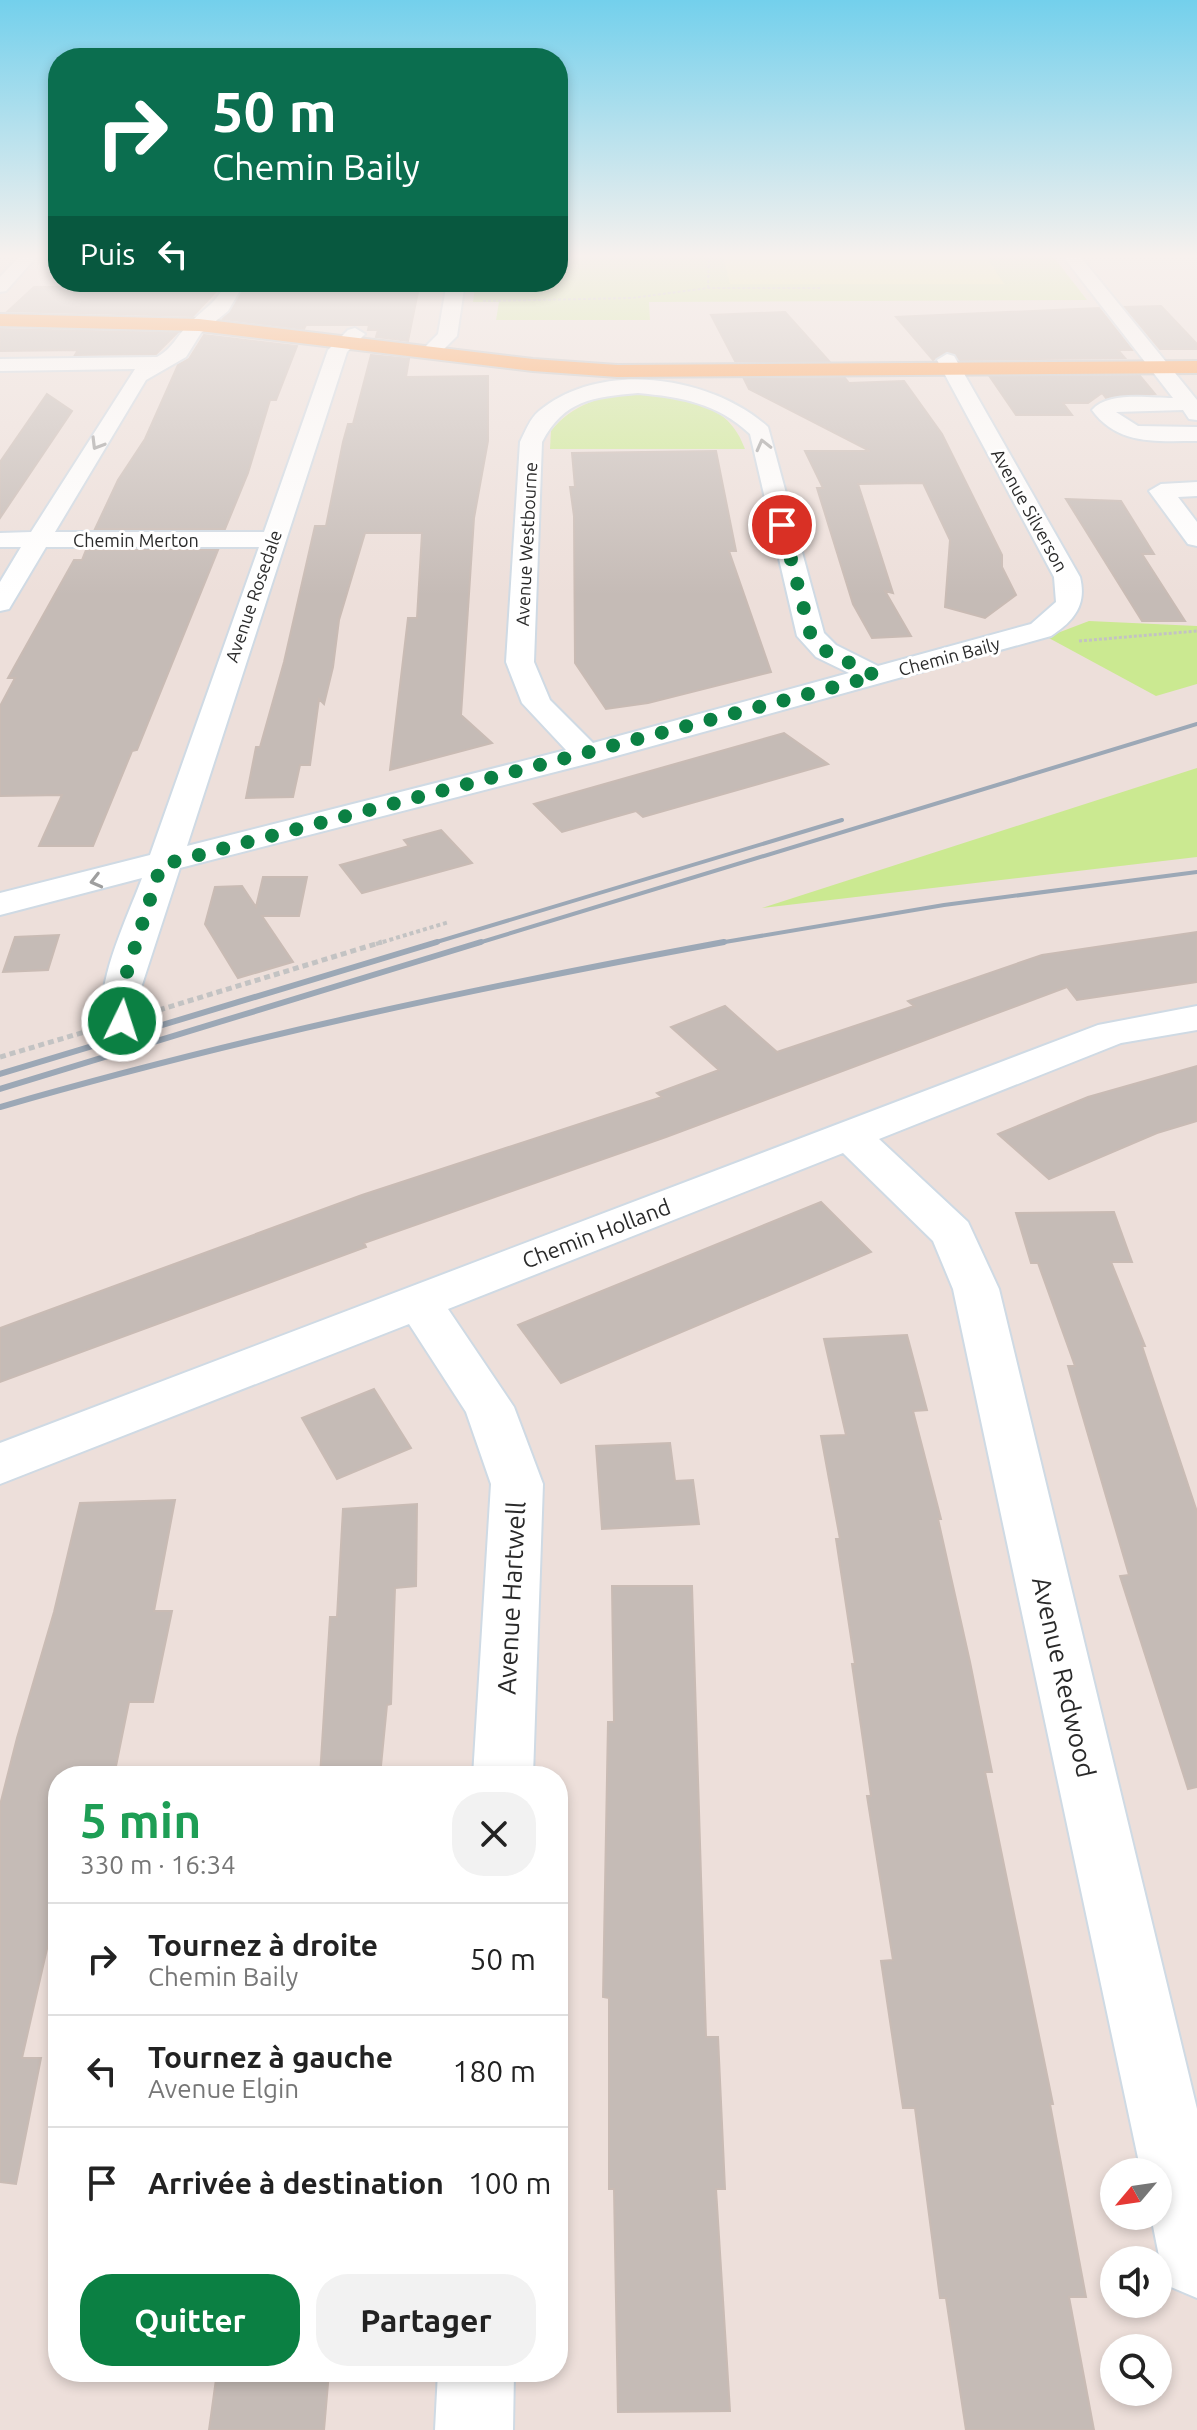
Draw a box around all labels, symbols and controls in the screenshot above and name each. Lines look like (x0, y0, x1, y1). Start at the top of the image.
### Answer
icon: right (80, 80, 184, 184)
text: 50 m (212, 80, 337, 143)
text: Chemin Baily (212, 146, 420, 187)
icon: left (151, 232, 195, 276)
text: Puis (80, 237, 135, 271)
one-way arrow (91, 435, 106, 450)
one-way arrow (755, 438, 772, 452)
street label: Avenue Silverson (988, 445, 1072, 575)
street label: Avenue Westbourne (512, 461, 540, 627)
pin (748, 491, 816, 559)
icon: arrive (760, 503, 804, 547)
street label: Avenue Rosedale (221, 527, 285, 665)
street label: Chemin Merton (73, 530, 199, 550)
street label: Chemin Baily (896, 633, 1002, 679)
one-way arrow (90, 871, 104, 888)
position arrow (80, 979, 164, 1063)
street label: Chemin Holland (518, 1193, 674, 1273)
street label: Avenue Hartwell (491, 1501, 531, 1695)
street label: Avenue Redwood (1027, 1574, 1101, 1780)
button: close (452, 1792, 536, 1876)
text: 5 min (80, 1793, 201, 1847)
text: 330 m · 16:34 (80, 1850, 236, 1879)
text: Tournez à droite (148, 1928, 378, 1962)
icon: right (80, 1937, 124, 1981)
text: 50 m (469, 1942, 536, 1976)
text: Chemin Baily (148, 1962, 298, 1991)
text: Tournez à gauche (148, 2040, 393, 2074)
icon: left (80, 2049, 124, 2093)
text: 180 m (452, 2054, 536, 2088)
text: Avenue Elgin (148, 2074, 299, 2103)
north arrow (1100, 2158, 1172, 2230)
map controls (1100, 2158, 1172, 2406)
icon: arrive (80, 2161, 124, 2205)
text: Arrivée à destination (148, 2166, 444, 2200)
text: 100 m (468, 2166, 551, 2200)
button: sound (1100, 2246, 1172, 2318)
button: Quitter (80, 2274, 300, 2366)
button: Partager (316, 2274, 536, 2366)
button: search (1100, 2334, 1172, 2406)

